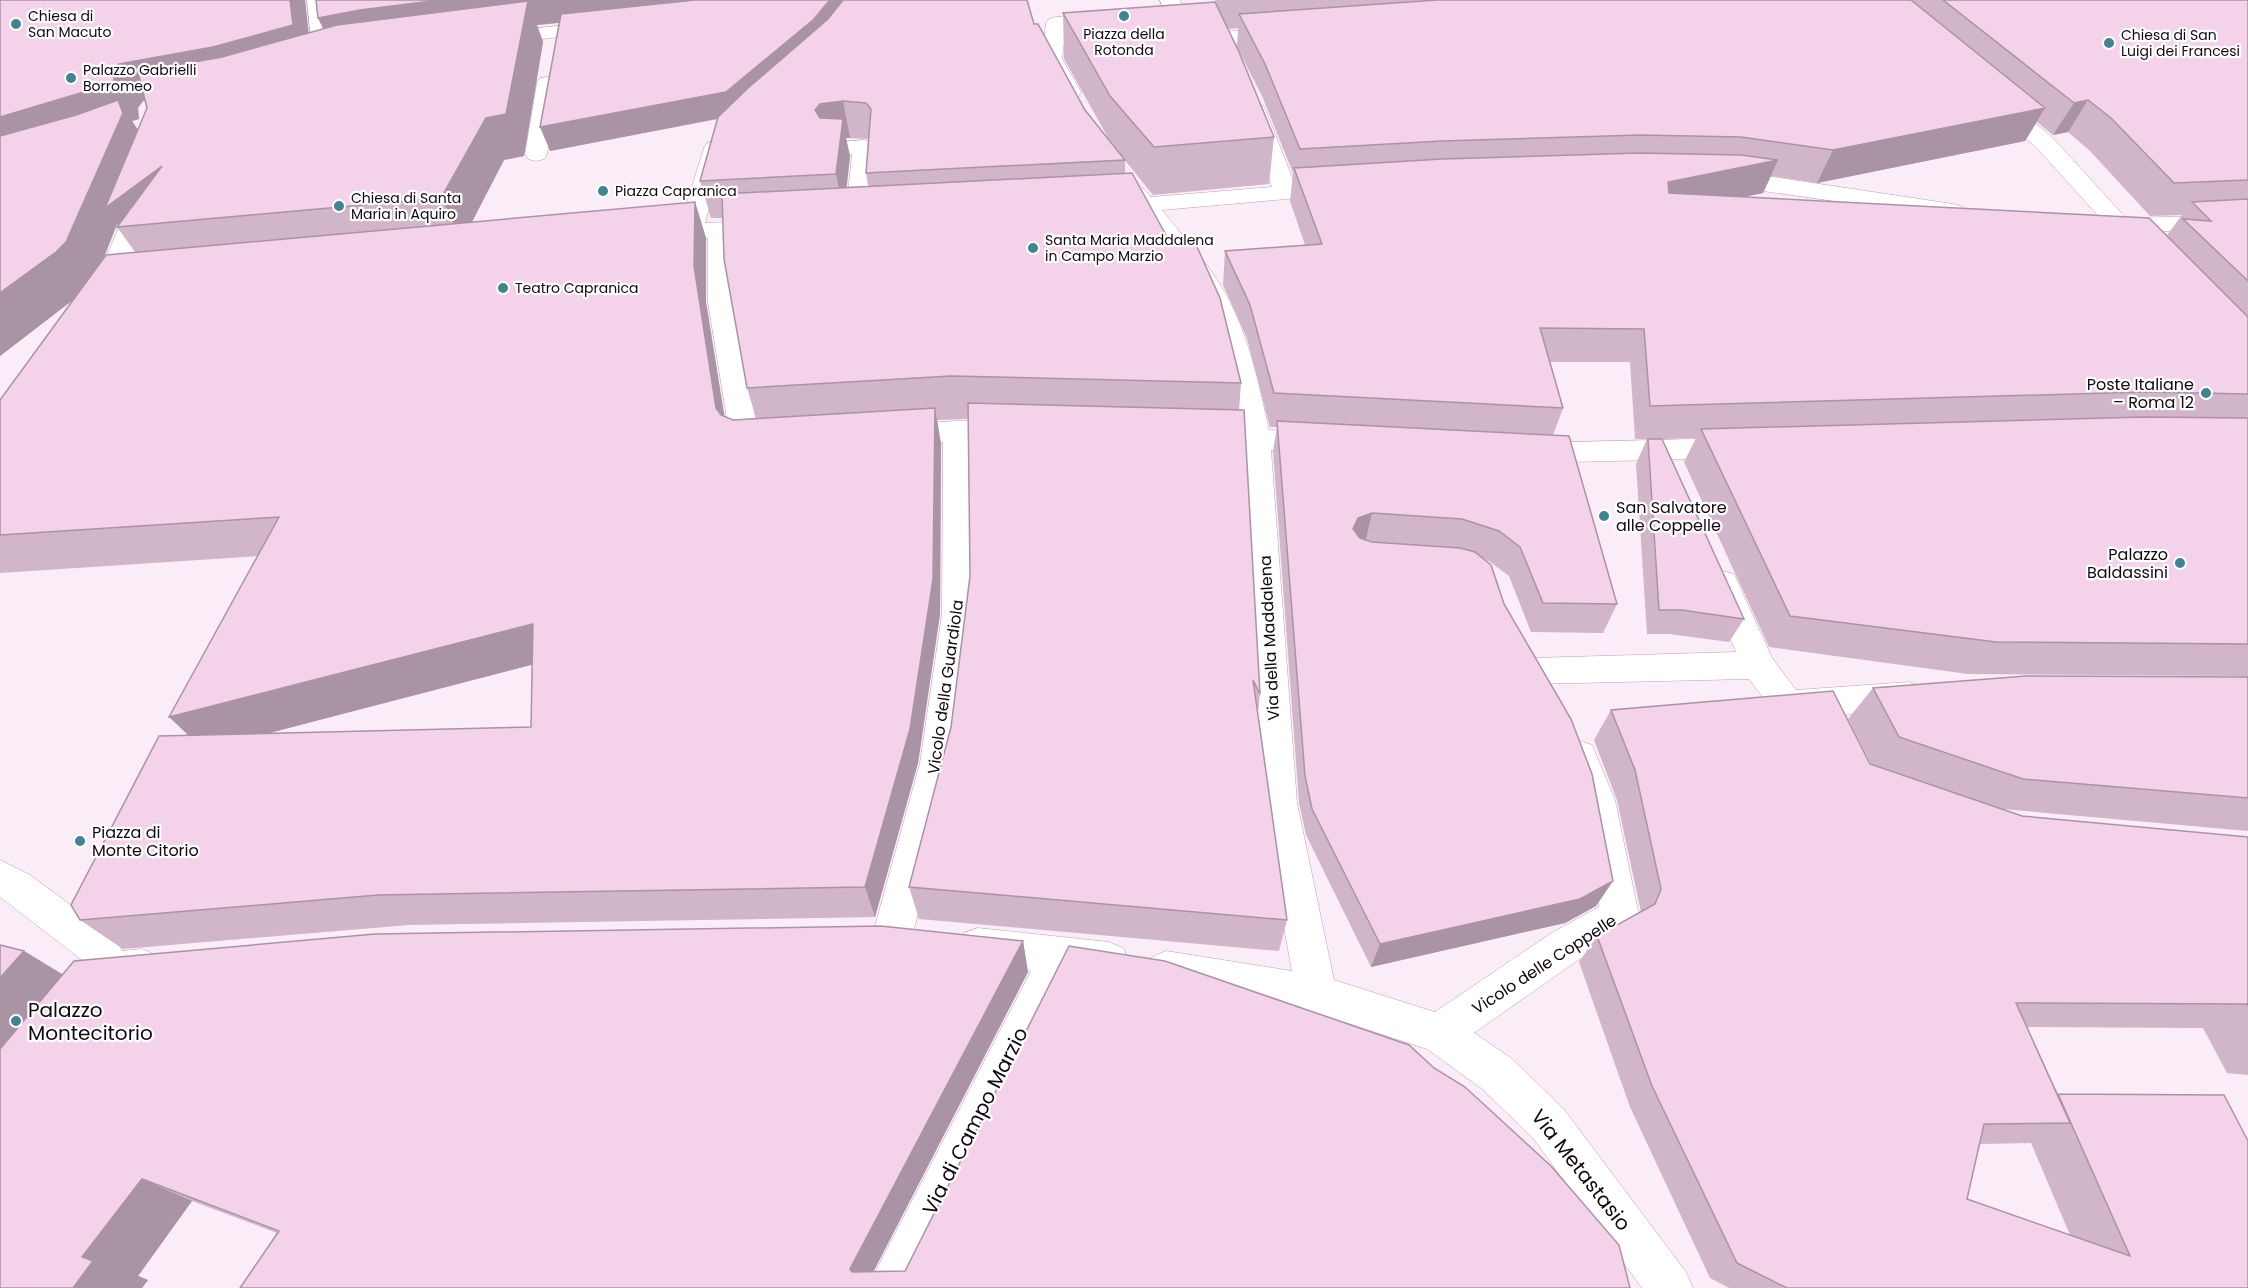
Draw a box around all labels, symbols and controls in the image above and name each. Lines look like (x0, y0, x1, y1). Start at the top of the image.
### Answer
place label: Chiesa di San Macuto (28, 6, 111, 42)
marker: Piazza della Rotonda (1117, 9, 1131, 23)
marker: Chiesa di San Macuto (9, 17, 23, 31)
place label: Piazza della Rotonda (1083, 24, 1165, 60)
place label: Chiesa di San Luigi dei Francesi (2121, 25, 2240, 61)
marker: Chiesa di San Luigi dei Francesi (2102, 36, 2116, 50)
place label: Palazzo Gabrielli Borromeo (83, 60, 196, 96)
marker: Palazzo Gabrielli Borromeo (64, 71, 78, 85)
place label: Piazza Capranica (615, 181, 737, 201)
marker: Piazza Capranica (596, 184, 610, 198)
place label: Chiesa di Santa Maria in Aquiro (351, 188, 461, 224)
marker: Chiesa di Santa Maria in Aquiro (332, 199, 346, 213)
place label: Santa Maria Maddalena in Campo Marzio (1045, 230, 1214, 266)
marker: Santa Maria Maddalena in Campo Marzio (1026, 241, 1040, 255)
place label: Teatro Capranica (515, 278, 639, 298)
marker: Teatro Capranica (496, 281, 510, 295)
place label: Poste Italiane – Roma 12 (2087, 373, 2194, 414)
marker: Poste Italiane – Roma 12 (2199, 386, 2213, 400)
place label: San Salvatore alle Coppelle (1616, 496, 1727, 537)
marker: San Salvatore alle Coppelle (1597, 509, 1611, 523)
place label: Palazzo Baldassini (2087, 543, 2168, 584)
street label: Via della Maddalena (1254, 555, 1285, 721)
marker: Palazzo Baldassini (2173, 556, 2187, 570)
street label: Vicolo della Guardiola (922, 598, 969, 776)
place label: Piazza di Monte Citorio (92, 821, 199, 862)
marker: Piazza di Monte Citorio (73, 834, 87, 848)
street label: Vicolo delle Coppelle (1468, 909, 1621, 1020)
place label: Palazzo Montecitorio (28, 996, 153, 1047)
marker: Palazzo Montecitorio (9, 1014, 23, 1028)
street label: Via di Campo Marzio (915, 1022, 1035, 1220)
street label: Via Metastasio (1525, 1103, 1637, 1237)

